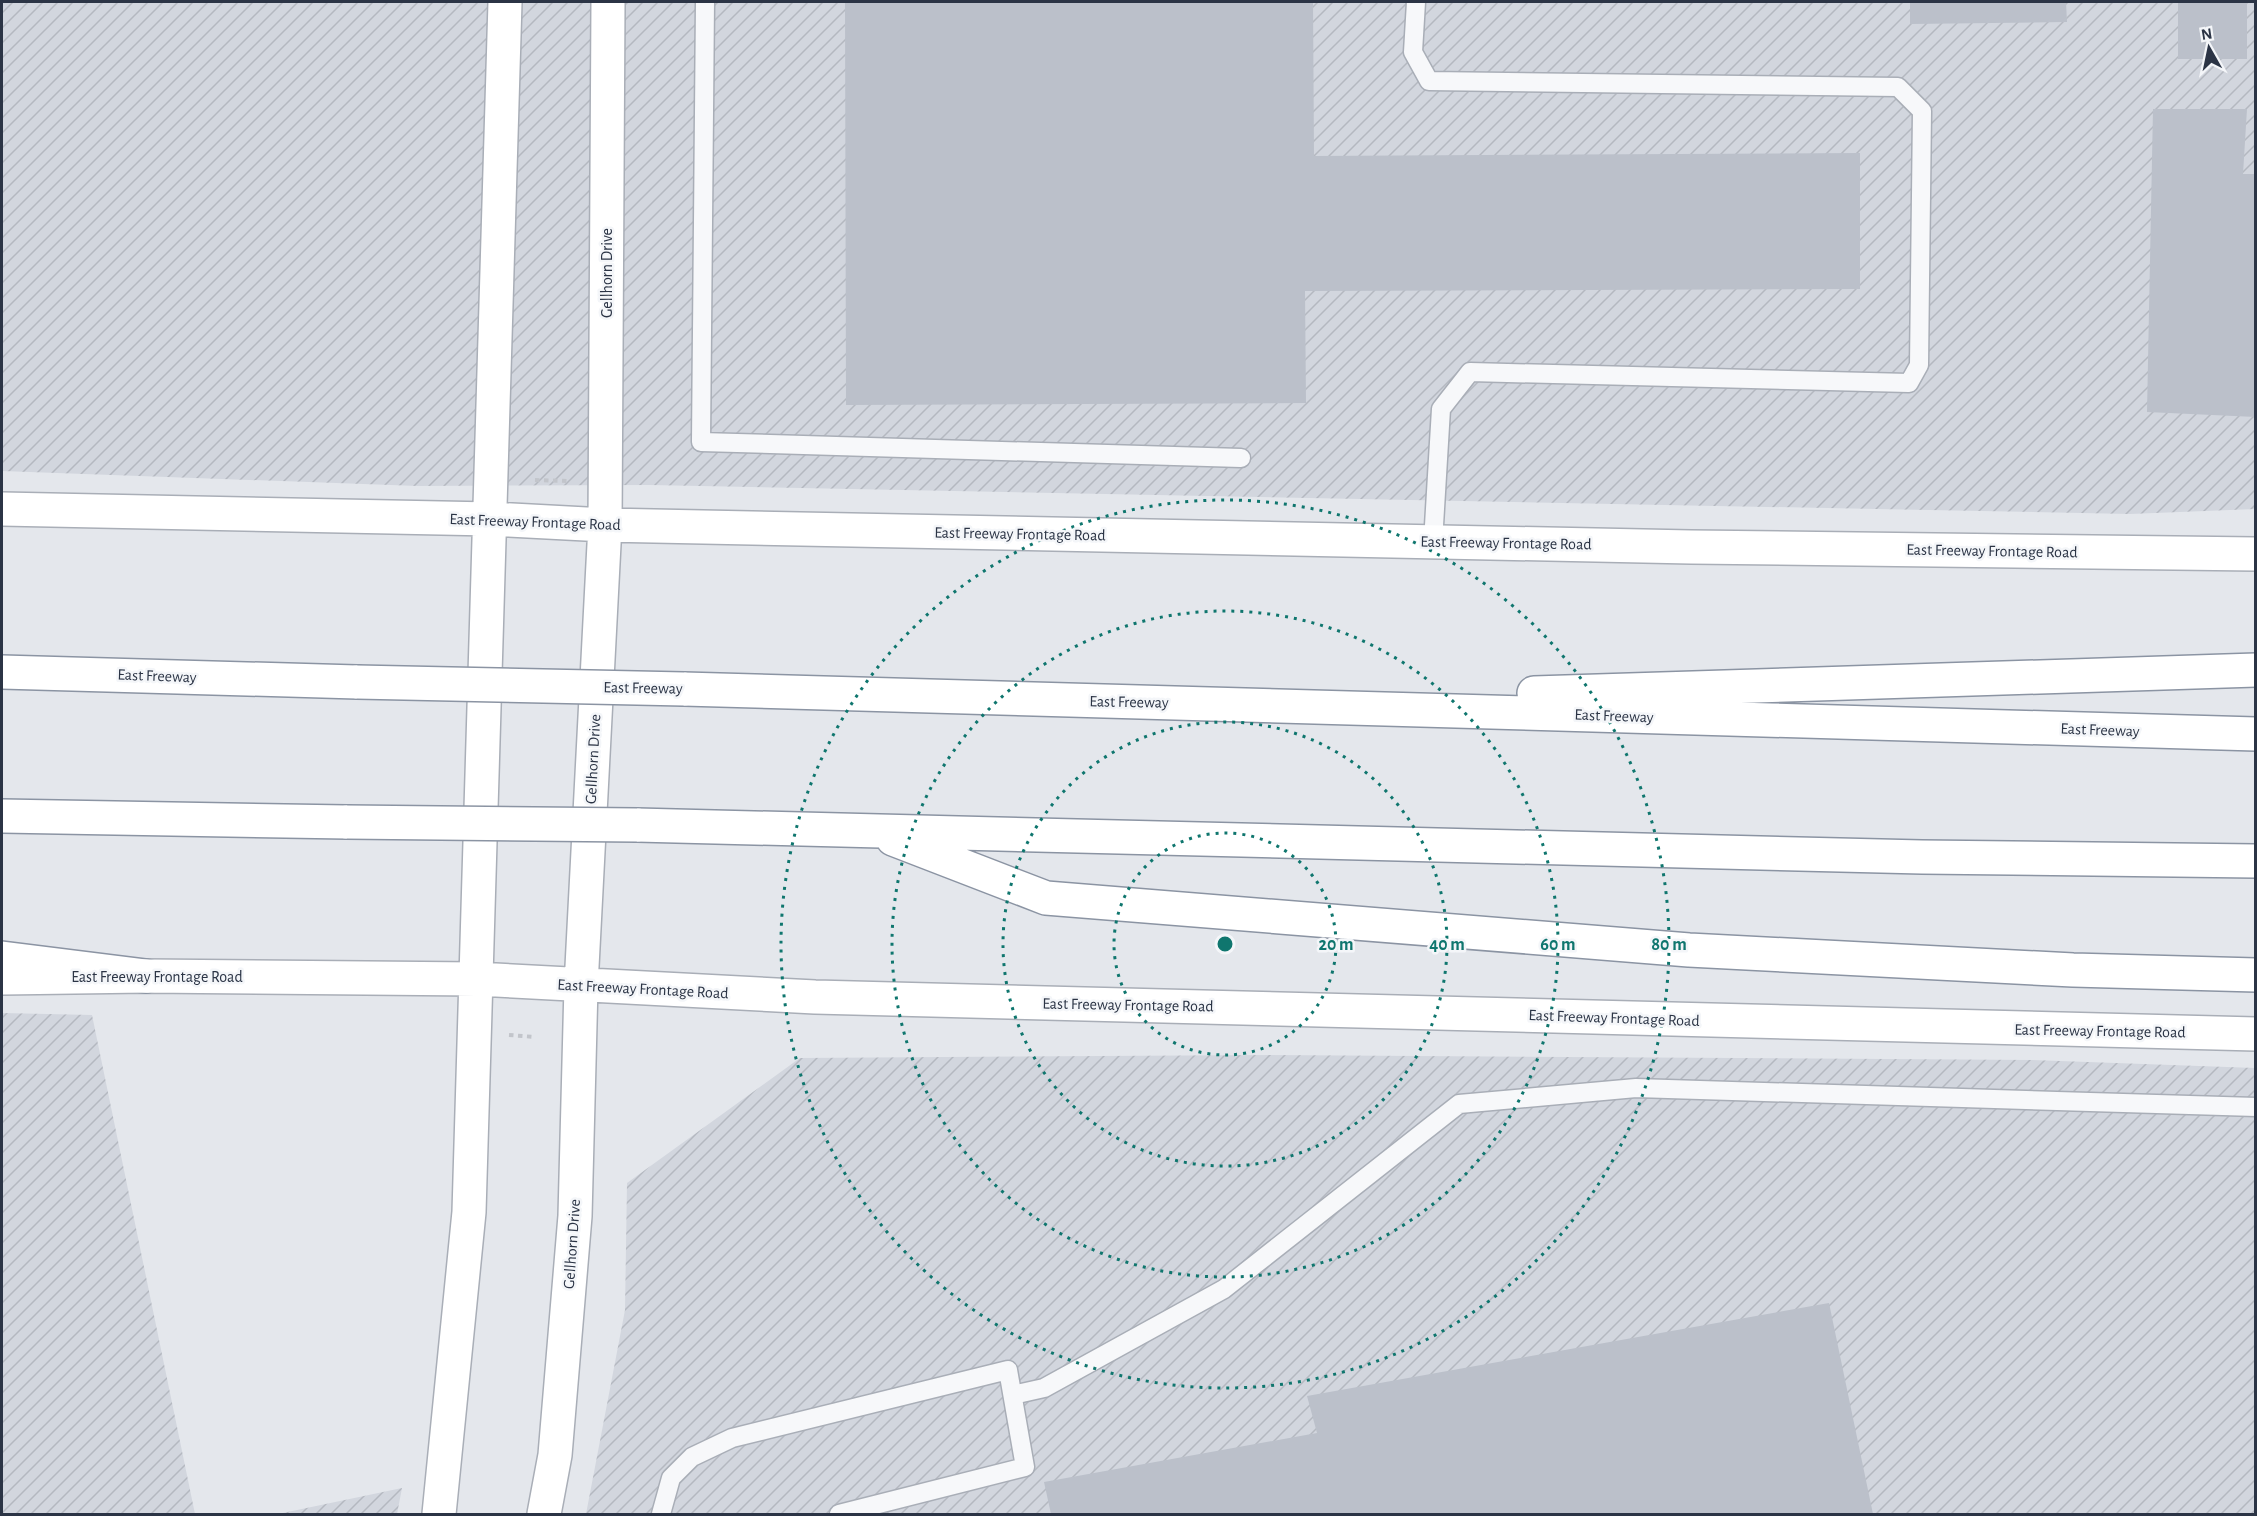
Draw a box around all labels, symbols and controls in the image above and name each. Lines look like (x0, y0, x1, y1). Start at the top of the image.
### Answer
north arrow (2179, 18, 2239, 78)
text: N (2200, 25, 2214, 43)
street label: Gellhorn Drive (599, 228, 615, 318)
street label: East Freeway Frontage Road (449, 511, 621, 534)
street label: East Freeway Frontage Road (934, 525, 1106, 544)
street label: East Freeway Frontage Road (1420, 534, 1592, 553)
street label: East Freeway Frontage Road (1906, 542, 2078, 561)
street label: East Freeway (117, 667, 197, 686)
street label: East Freeway (603, 679, 683, 698)
street label: East Freeway (1089, 693, 1169, 712)
street label: East Freeway (1574, 707, 1654, 726)
street label: Gellhorn Drive (583, 714, 603, 804)
street label: East Freeway (2060, 721, 2140, 740)
centre of rings (1215, 934, 1235, 954)
text: 20 m (1318, 936, 1354, 954)
text: 40 m (1429, 936, 1465, 954)
text: 60 m (1540, 936, 1576, 954)
text: 80 m (1651, 936, 1687, 954)
street label: East Freeway Frontage Road (71, 969, 243, 986)
street label: East Freeway Frontage Road (557, 977, 729, 1002)
street label: East Freeway Frontage Road (1042, 996, 1214, 1015)
street label: East Freeway Frontage Road (1528, 1007, 1700, 1030)
street label: East Freeway Frontage Road (2014, 1022, 2186, 1041)
street label: Gellhorn Drive (561, 1199, 583, 1289)

